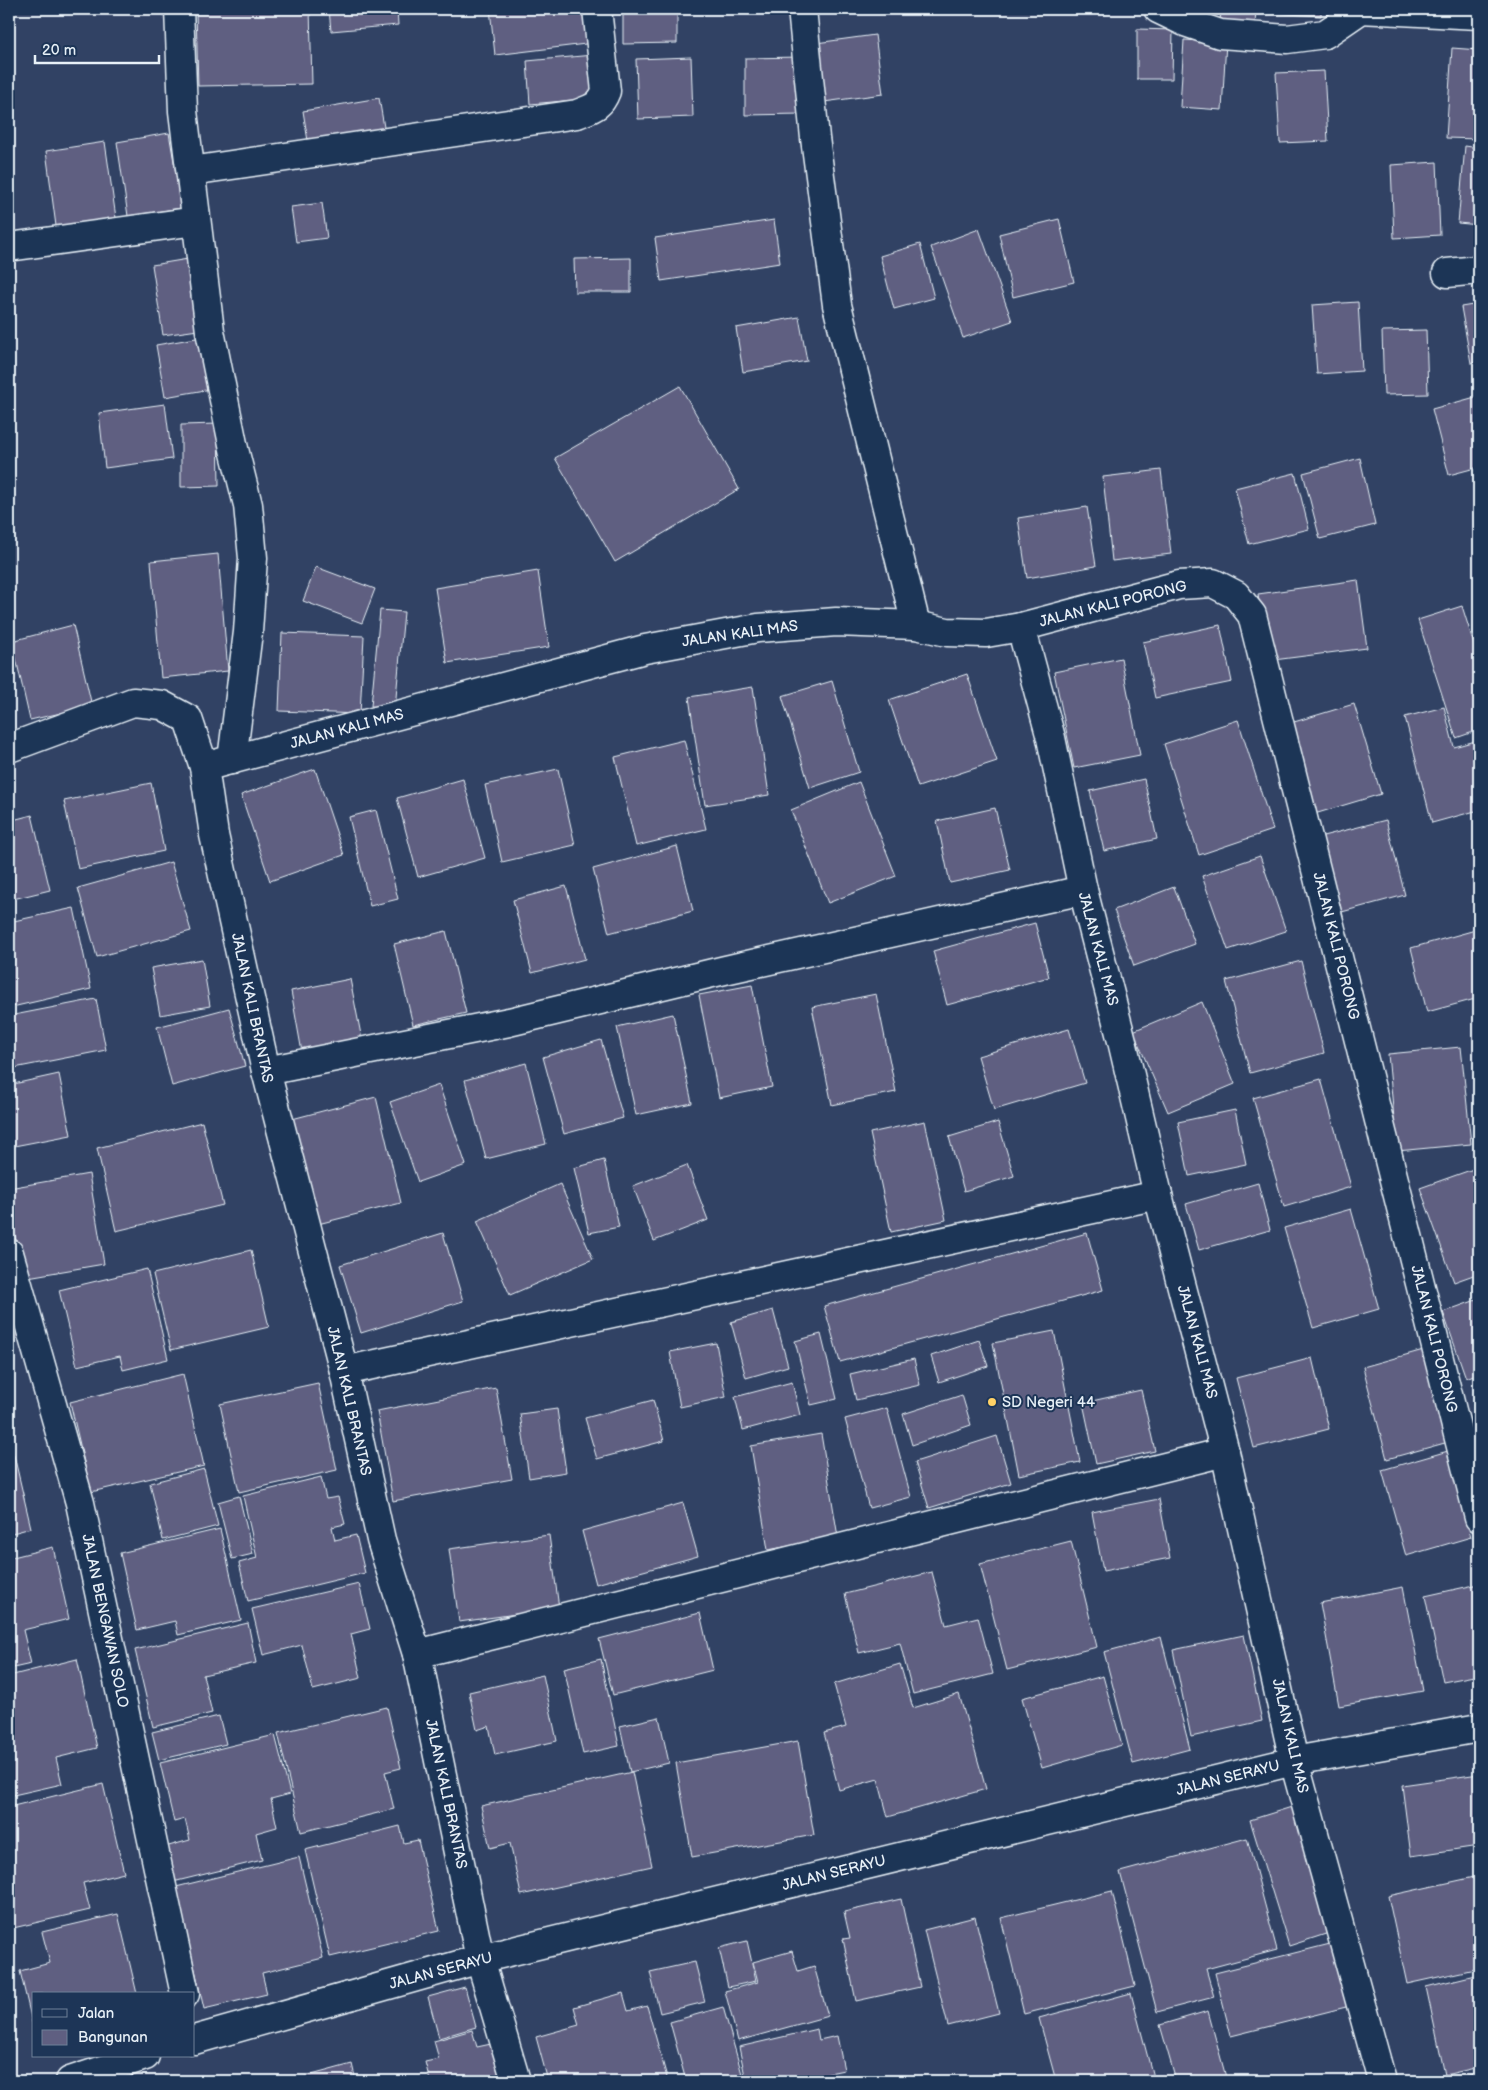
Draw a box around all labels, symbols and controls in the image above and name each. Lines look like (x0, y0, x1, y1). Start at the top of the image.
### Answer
scale bar (35, 32, 159, 64)
text: 20 m (42, 41, 76, 60)
street label: JALAN KALI PORONG (1037, 577, 1189, 631)
street label: JALAN KALI MAS (681, 616, 799, 652)
street label: JALAN KALI MAS (288, 705, 406, 753)
street label: JALAN KALI PORONG (1309, 870, 1363, 1022)
street label: JALAN KALI MAS (1074, 890, 1122, 1008)
street label: JALAN KALI BRANTAS (227, 931, 277, 1085)
street label: JALAN KALI PORONG (1407, 1263, 1461, 1415)
street label: JALAN KALI MAS (1173, 1283, 1221, 1401)
street label: JALAN KALI BRANTAS (323, 1324, 375, 1478)
place label: SD Negeri 44 (1002, 1393, 1095, 1412)
marker: SD Negeri 44 (986, 1396, 998, 1408)
street label: JALAN BENGAWAN SOLO (77, 1532, 133, 1710)
street label: JALAN KALI MAS (1268, 1677, 1312, 1795)
street label: JALAN KALI BRANTAS (421, 1717, 471, 1871)
street label: JALAN SERAYU (1174, 1756, 1282, 1800)
street label: JALAN SERAYU (780, 1851, 888, 1895)
street label: JALAN SERAYU (387, 1948, 495, 1994)
legend (32, 1992, 195, 2058)
text: Jalan (78, 2004, 114, 2023)
text: Bangunan (78, 2028, 148, 2047)

